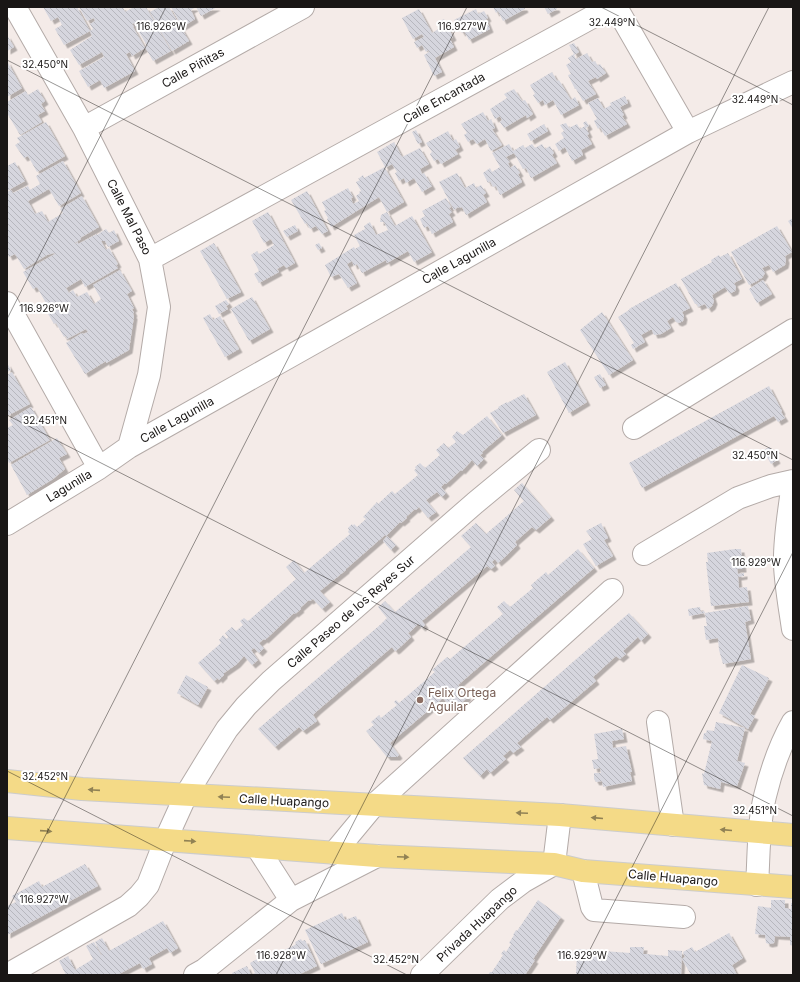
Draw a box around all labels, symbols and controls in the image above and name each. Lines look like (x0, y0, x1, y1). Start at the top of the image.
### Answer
text: 32.449°N (589, 16, 635, 28)
text: 116.926°W (136, 20, 186, 32)
text: 116.927°W (437, 20, 487, 32)
street label: Calle Piñitas (159, 44, 227, 91)
text: 32.450°N (22, 58, 68, 70)
street label: Calle Encantada (400, 69, 487, 126)
text: 32.449°N (732, 93, 778, 105)
street label: Calle Mal Paso (104, 176, 155, 257)
street label: Calle Lagunilla (419, 234, 498, 287)
text: 116.926°W (19, 302, 69, 314)
street label: Calle Lagunilla (137, 393, 216, 446)
text: 32.451°N (23, 414, 67, 426)
text: 32.450°N (732, 449, 778, 461)
street label: Lagunilla (43, 466, 94, 505)
street label: Calle Paseo de los Reyes Sur (284, 552, 418, 671)
text: 116.929°W (731, 556, 781, 568)
place label: Felix Ortega Aguilar (428, 685, 496, 714)
marker: Felix Ortega Aguilar (415, 695, 425, 705)
text: 32.452°N (22, 770, 68, 782)
one-way arrow (87, 787, 100, 793)
street label: Calle Huapango (239, 791, 330, 810)
one-way arrow (218, 794, 230, 801)
text: 32.451°N (733, 804, 777, 816)
one-way arrow (516, 810, 528, 817)
one-way arrow (591, 815, 603, 822)
one-way arrow (720, 826, 732, 833)
one-way arrow (40, 827, 52, 834)
one-way arrow (184, 838, 196, 845)
one-way arrow (397, 854, 409, 861)
street label: Calle Huapango (627, 866, 719, 889)
street label: Privada Huapango (433, 882, 520, 965)
text: 116.927°W (19, 893, 69, 905)
text: 116.928°W (256, 949, 306, 961)
text: 116.929°W (557, 949, 607, 961)
text: 32.452°N (373, 953, 419, 965)

